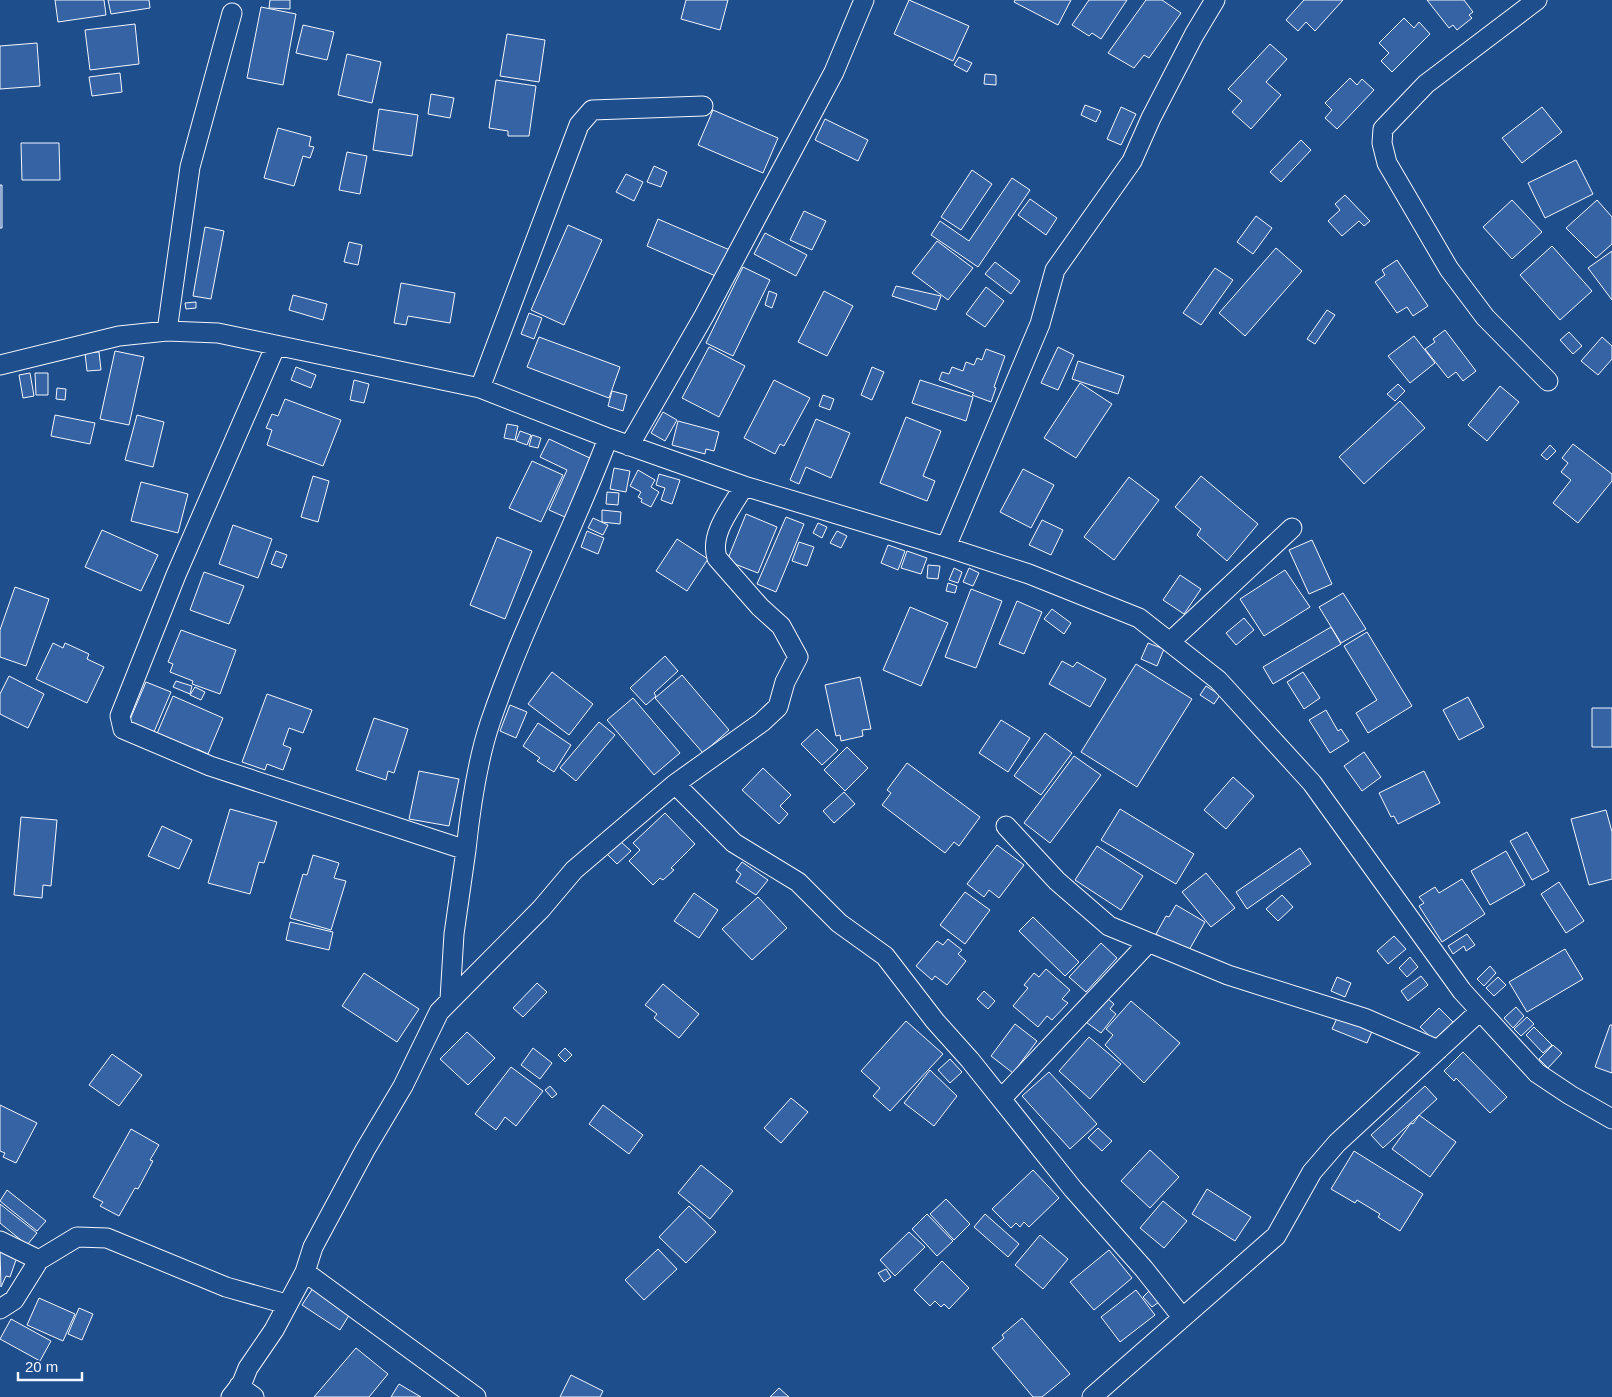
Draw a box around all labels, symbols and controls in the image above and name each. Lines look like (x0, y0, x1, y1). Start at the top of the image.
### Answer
scale bar (18, 1350, 81, 1382)
text: 20 m (25, 1358, 58, 1375)

